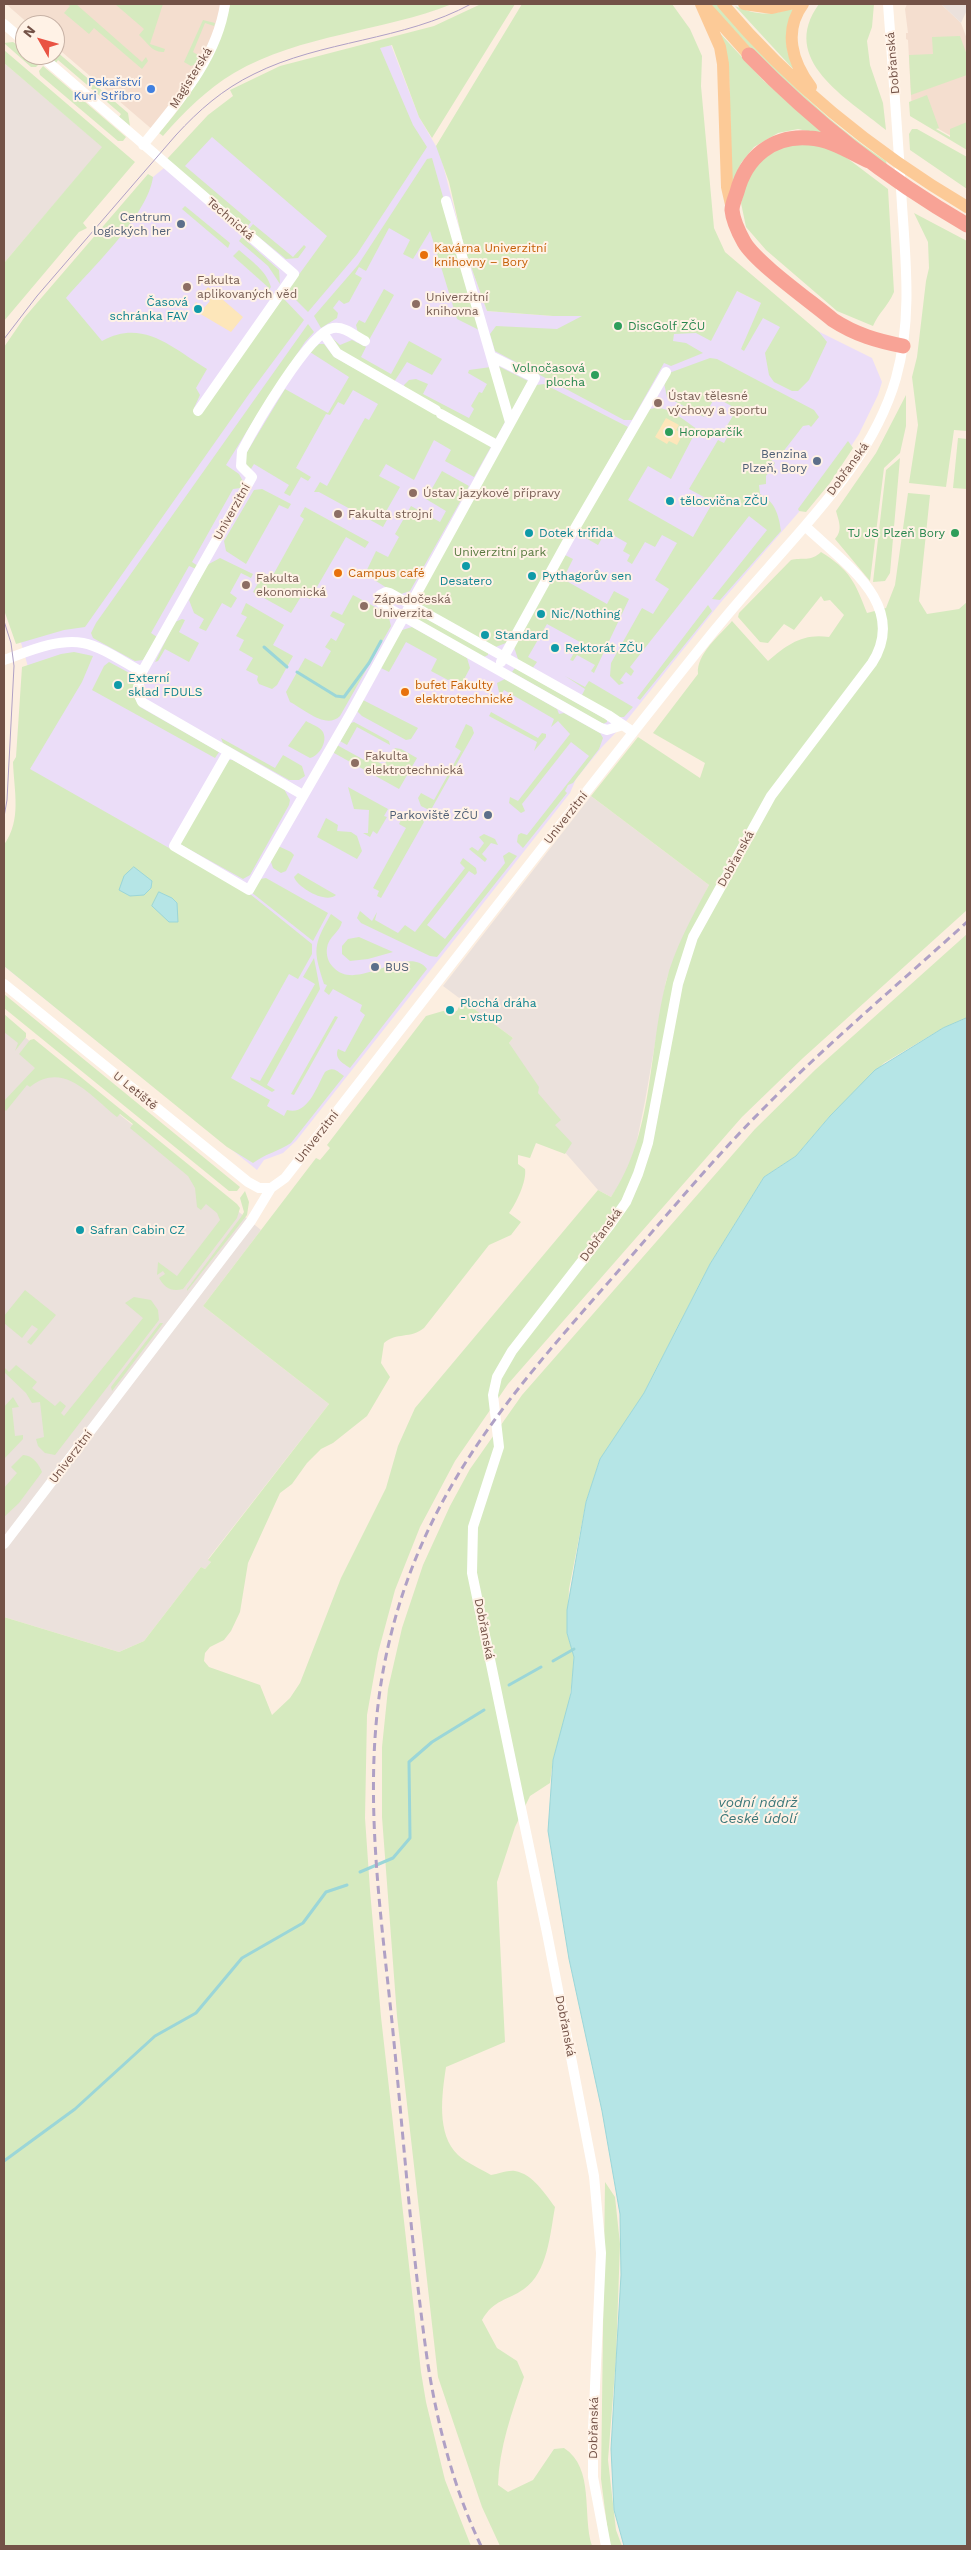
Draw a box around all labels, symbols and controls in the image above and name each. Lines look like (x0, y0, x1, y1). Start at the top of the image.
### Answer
north arrow (15, 15, 65, 65)
text: N (19, 22, 38, 40)
street label: Dobřanská (883, 31, 903, 95)
street label: Magisterská (167, 45, 215, 111)
place label: Pekařství Kuri Stříbro (74, 75, 141, 103)
marker: Pekařství Kuri Stříbro (145, 83, 157, 95)
street label: Technická (203, 195, 257, 243)
place label: Centrum logických her (93, 210, 171, 238)
marker: Centrum logických her (175, 218, 187, 230)
place label: Kavárna Univerzitní knihovny – Bory (434, 241, 547, 269)
marker: Kavárna Univerzitní knihovny – Bory (418, 249, 430, 261)
place label: Fakulta aplikovaných věd (197, 273, 297, 301)
marker: Fakulta aplikovaných věd (181, 281, 193, 293)
place label: Univerzitní knihovna (426, 290, 488, 318)
place label: Časová schránka FAV (110, 295, 188, 323)
marker: Univerzitní knihovna (410, 298, 422, 310)
marker: Časová schránka FAV (192, 303, 204, 315)
place label: DiscGolf ZČU (628, 319, 705, 333)
marker: DiscGolf ZČU (612, 320, 624, 332)
place label: Volnočasová plocha (512, 361, 585, 389)
marker: Volnočasová plocha (589, 369, 601, 381)
place label: Ústav tělesné výchovy a sportu (668, 389, 767, 417)
marker: Ústav tělesné výchovy a sportu (652, 397, 664, 409)
place label: Horoparčík (679, 425, 743, 439)
marker: Horoparčík (663, 426, 675, 438)
street label: Dobřanská (824, 440, 872, 498)
place label: Benzina Plzeň, Bory (742, 447, 807, 475)
marker: Benzina Plzeň, Bory (811, 455, 823, 467)
street label: Univerzitní (211, 481, 253, 543)
place label: Ústav jazykové přípravy (423, 486, 560, 500)
marker: Ústav jazykové přípravy (407, 487, 419, 499)
place label: tělocvična ZČU (680, 494, 768, 508)
marker: tělocvična ZČU (664, 495, 676, 507)
place label: Fakulta strojní (348, 507, 432, 521)
marker: Fakulta strojní (332, 508, 344, 520)
place label: Dotek trifida (539, 526, 613, 540)
place label: TJ JS Plzeň Bory (848, 526, 945, 540)
marker: Dotek trifida (523, 527, 535, 539)
marker: TJ JS Plzeň Bory (949, 527, 961, 539)
park label: Univerzitní park (454, 545, 546, 559)
marker: Desatero (460, 560, 472, 572)
place label: Campus café (348, 566, 425, 580)
marker: Campus café (332, 567, 344, 579)
place label: Pythagorův sen (542, 569, 632, 583)
marker: Pythagorův sen (526, 570, 538, 582)
place label: Fakulta ekonomická (256, 571, 326, 599)
place label: Desatero (440, 574, 492, 588)
marker: Fakulta ekonomická (240, 579, 252, 591)
place label: Západočeská Univerzita (374, 592, 451, 620)
marker: Západočeská Univerzita (358, 600, 370, 612)
place label: Nic/Nothing (551, 607, 620, 621)
marker: Nic/Nothing (535, 608, 547, 620)
place label: Standard (495, 628, 548, 642)
marker: Standard (479, 629, 491, 641)
place label: Rektorát ZČU (565, 641, 643, 655)
marker: Rektorát ZČU (549, 642, 561, 654)
place label: Externí sklad FDULS (128, 671, 203, 699)
place label: bufet Fakulty elektrotechnické (415, 678, 513, 706)
marker: Externí sklad FDULS (112, 679, 124, 691)
marker: bufet Fakulty elektrotechnické (399, 686, 411, 698)
place label: Fakulta elektrotechnická (365, 749, 463, 777)
marker: Fakulta elektrotechnická (349, 757, 361, 769)
street label: Univerzitní (541, 789, 591, 847)
place label: Parkoviště ZČU (389, 808, 478, 822)
marker: Parkoviště ZČU (482, 809, 494, 821)
street label: Dobřanská (715, 828, 757, 890)
place label: BUS (385, 960, 409, 974)
marker: BUS (369, 961, 381, 973)
place label: Plochá dráha - vstup (460, 996, 536, 1024)
marker: Plochá dráha - vstup (444, 1004, 456, 1016)
street label: U Letiště (110, 1069, 160, 1113)
street label: Univerzitní (292, 1108, 342, 1166)
street label: Dobřanská (577, 1206, 625, 1264)
place label: Safran Cabin CZ (90, 1223, 185, 1237)
marker: Safran Cabin CZ (74, 1224, 86, 1236)
street label: Univerzitní (46, 1428, 96, 1486)
street label: Dobřanská (471, 1597, 497, 1661)
water label: vodní nádrž České údolí (718, 1795, 798, 1828)
street label: Dobřanská (552, 1994, 578, 2058)
street label: Dobřanská (586, 2397, 602, 2459)

